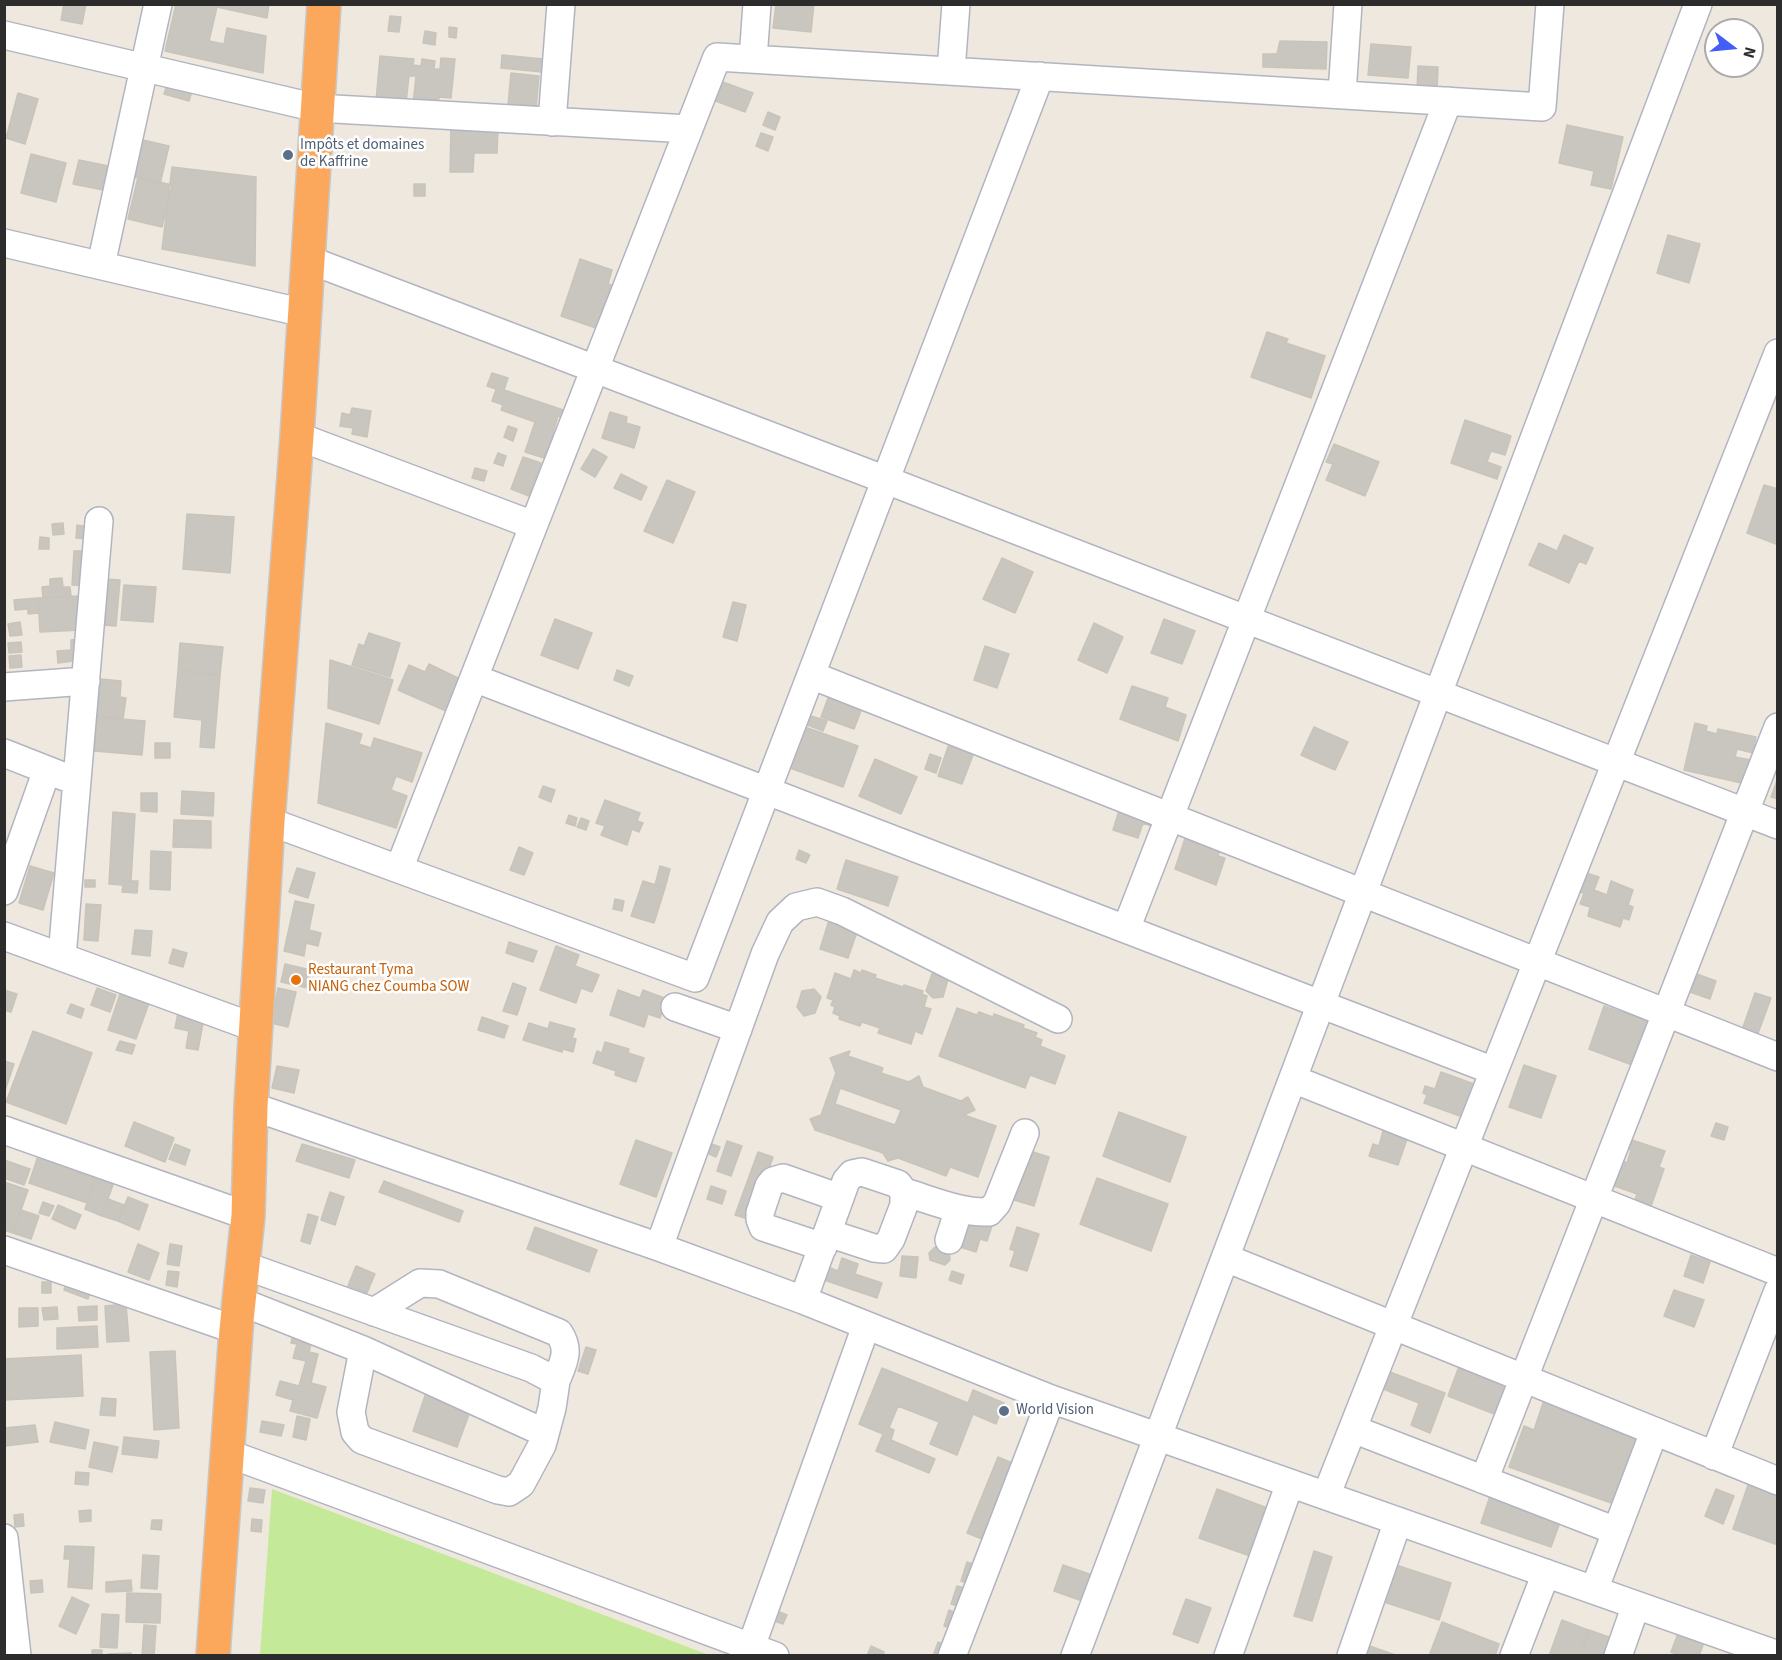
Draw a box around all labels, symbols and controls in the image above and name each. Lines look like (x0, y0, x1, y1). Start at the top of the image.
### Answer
north arrow (1704, 18, 1764, 78)
text: N (1737, 44, 1761, 61)
place label: Impôts et domaines de Kaffrine (300, 137, 424, 172)
marker: Impôts et domaines de Kaffrine (281, 148, 295, 162)
place label: Restaurant Tyma NIANG chez Coumba SOW (308, 962, 469, 997)
marker: Restaurant Tyma NIANG chez Coumba SOW (289, 973, 303, 987)
place label: World Vision (1016, 1402, 1094, 1420)
marker: World Vision (997, 1404, 1011, 1418)

